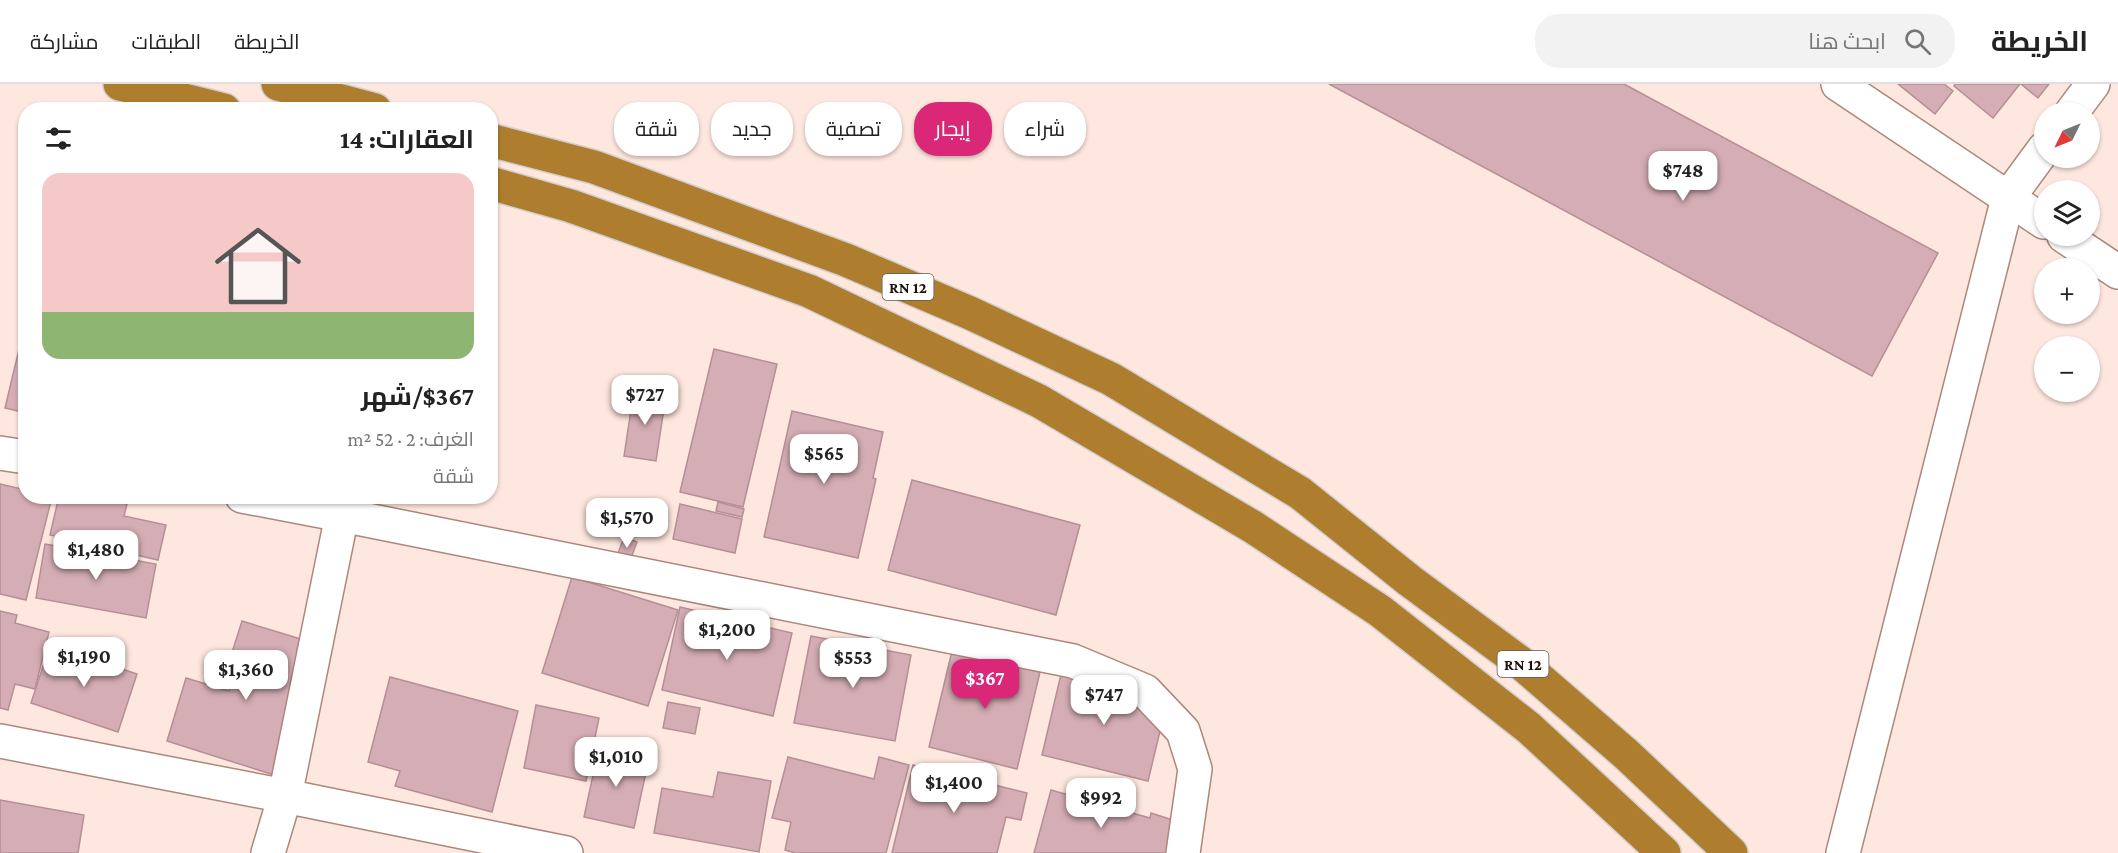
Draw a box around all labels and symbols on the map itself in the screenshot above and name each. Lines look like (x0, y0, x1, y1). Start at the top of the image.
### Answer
north arrow (2034, 102, 2100, 168)
pin: $748 (1647, 151, 1719, 202)
road number: RN 12 (882, 274, 934, 300)
pin: $727 (609, 375, 681, 426)
pin: $565 (788, 434, 860, 485)
pin: $1,570 (578, 498, 676, 549)
pin: $1,480 (47, 530, 145, 581)
pin: $1,200 (678, 610, 776, 661)
pin: $1,190 (35, 637, 133, 688)
pin: $553 (817, 638, 889, 689)
pin: $1,360 (197, 650, 295, 701)
road number: RN 12 (1498, 651, 1549, 677)
pin: $367 (949, 659, 1021, 710)
pin: $747 (1068, 675, 1140, 726)
pin: $1,010 (567, 737, 665, 788)
pin: $1,400 (905, 763, 1003, 814)
pin: $992 (1065, 778, 1137, 829)

